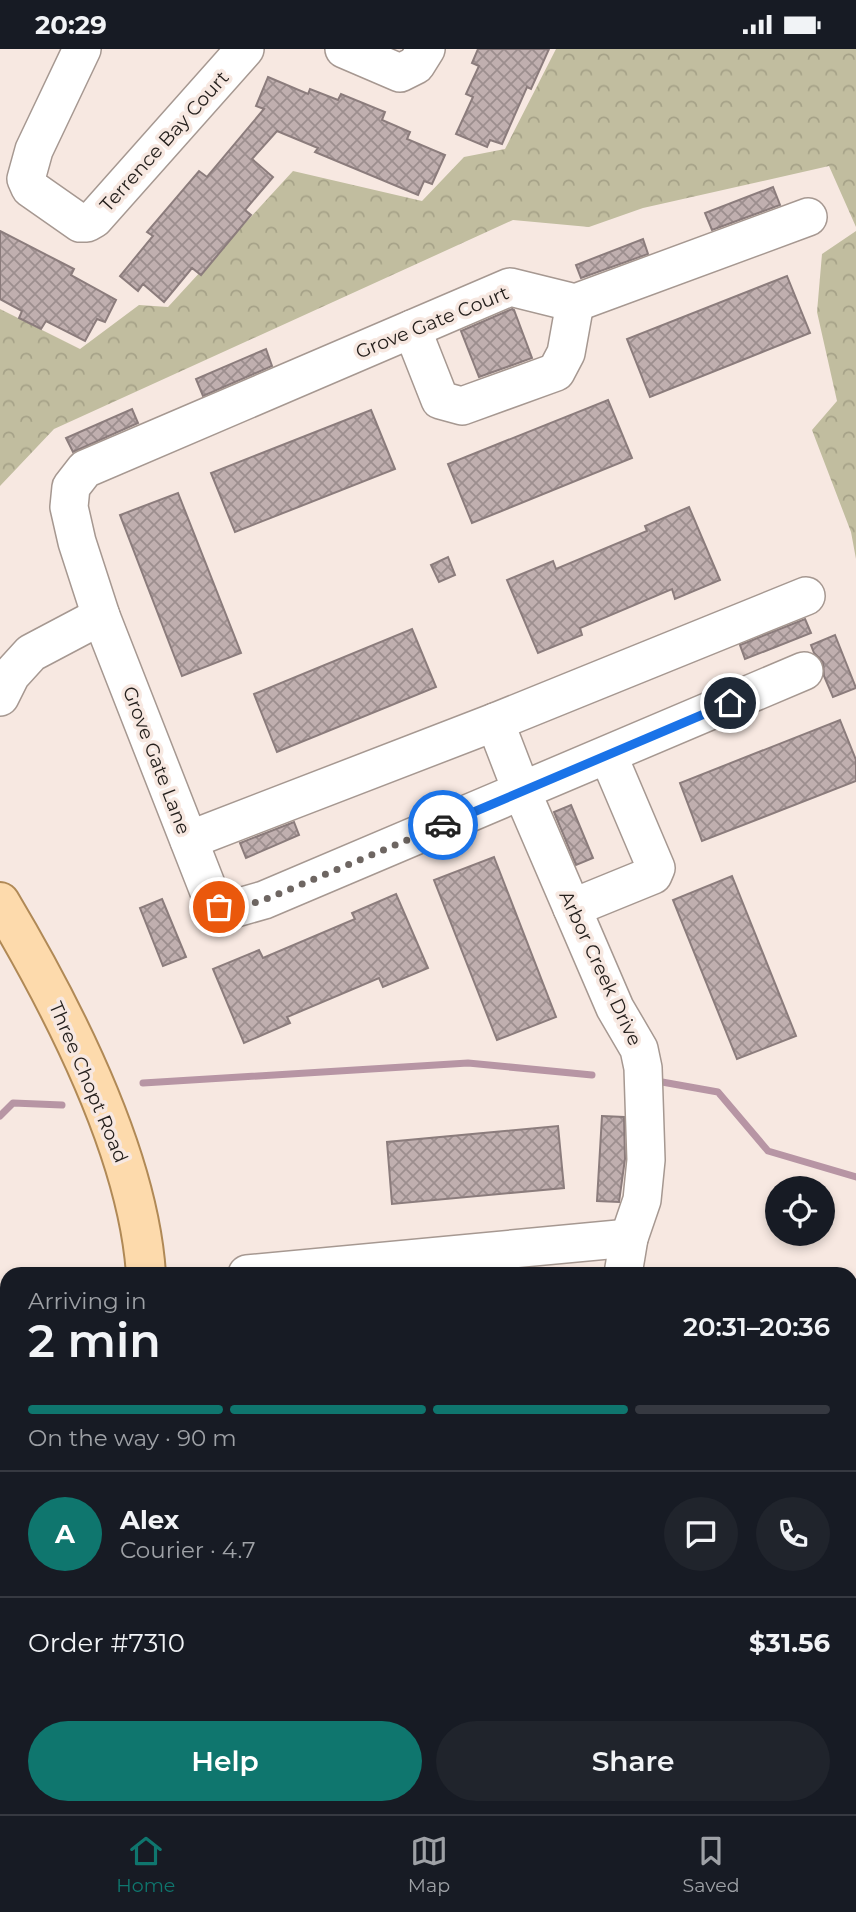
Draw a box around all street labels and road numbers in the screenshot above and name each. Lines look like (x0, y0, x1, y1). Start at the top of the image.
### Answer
street label: Terrence Bay Court (95, 66, 234, 216)
street label: Grove Gate Court (352, 281, 512, 364)
street label: Grove Gate Lane (118, 683, 195, 837)
street label: Arbor Creek Drive (555, 887, 647, 1049)
street label: Three Chopt Road (44, 998, 133, 1166)

